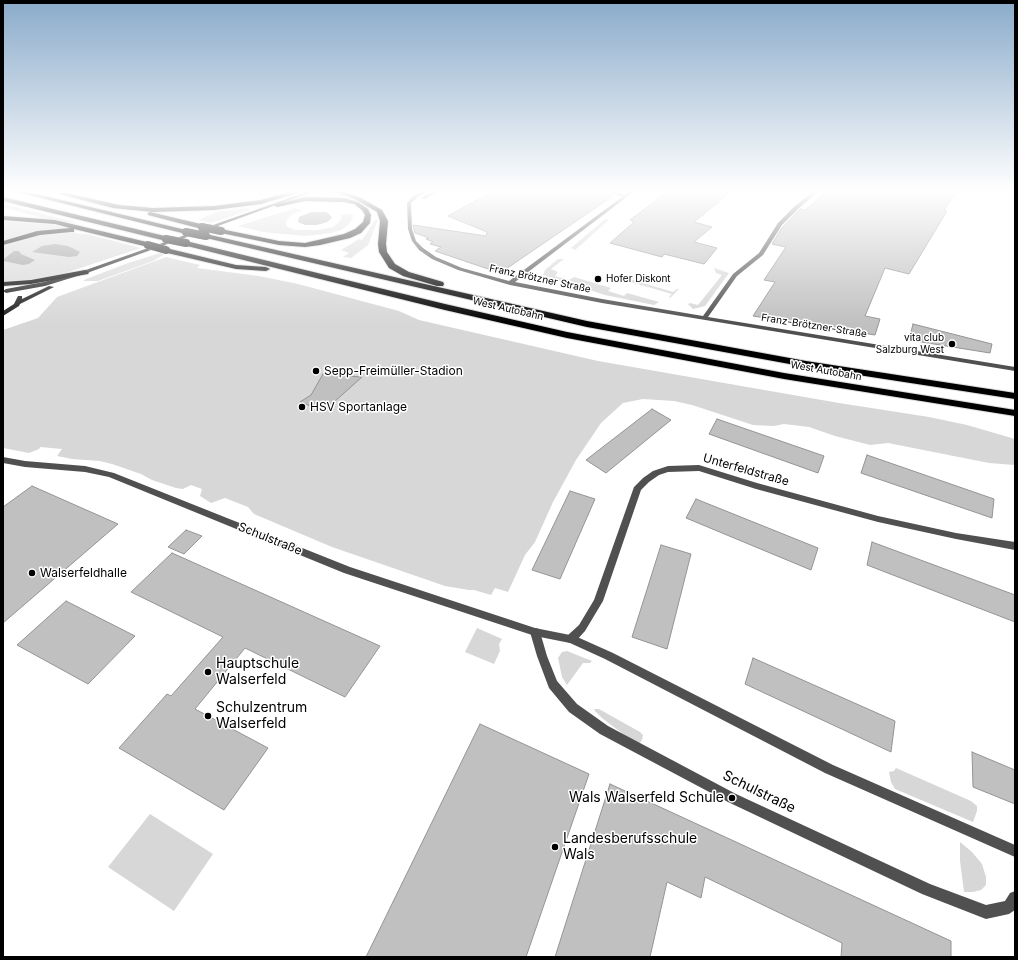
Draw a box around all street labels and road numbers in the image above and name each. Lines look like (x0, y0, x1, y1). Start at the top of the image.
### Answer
street label: Franz Brötzner Straße (488, 262, 592, 296)
street label: West Autobahn (471, 295, 545, 323)
street label: Franz-Brötzner-Straße (760, 312, 868, 340)
street label: West Autobahn (789, 359, 863, 383)
street label: Unterfeldstraße (701, 451, 791, 489)
street label: Schulstraße (236, 520, 304, 558)
street label: Schulstraße (720, 767, 798, 817)

